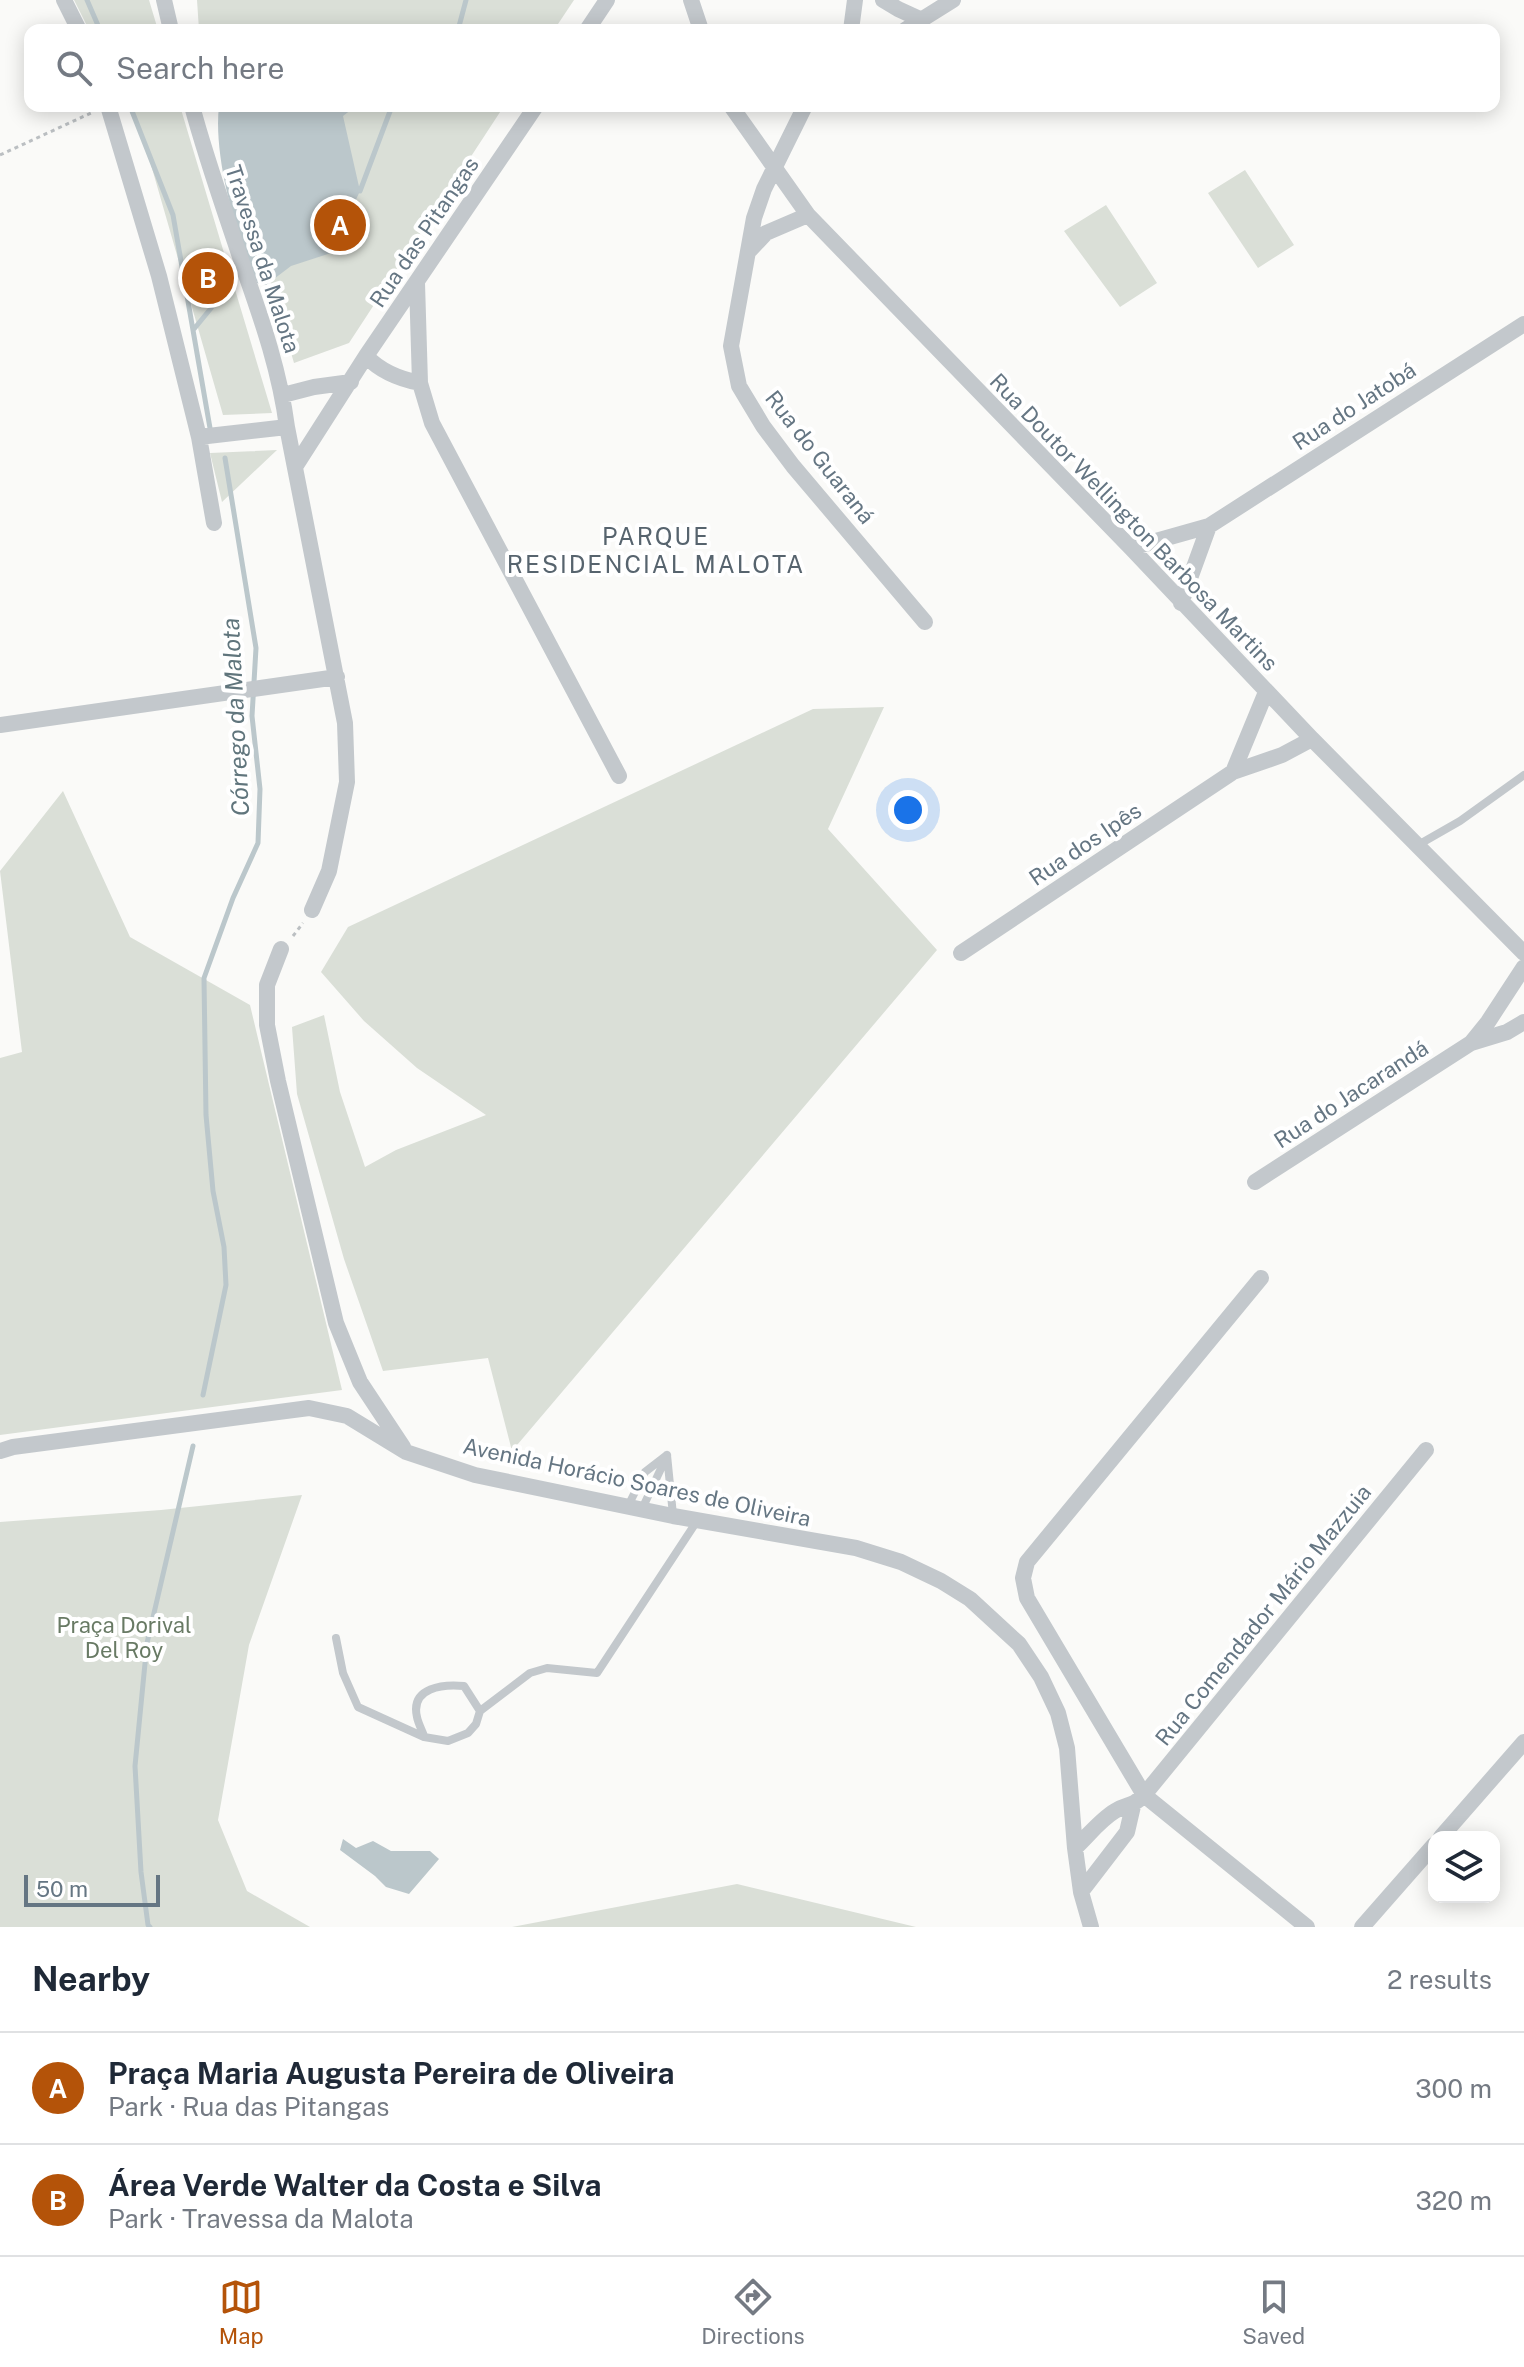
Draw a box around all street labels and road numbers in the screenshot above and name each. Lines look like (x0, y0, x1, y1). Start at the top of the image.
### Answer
street label: Rua das Pitangas (364, 152, 484, 312)
street label: Travessa da Malota (220, 162, 306, 356)
street label: Rua do Jatobá (1288, 357, 1420, 455)
street label: Rua Doutor Wellington Barbosa Martins (985, 368, 1283, 676)
street label: Rua do Guaraná (760, 385, 880, 529)
street label: Rua dos Ipês (1024, 797, 1146, 891)
street label: Rua do Jacarandá (1269, 1034, 1433, 1154)
street label: Avenida Horácio Soares de Oliveira (461, 1432, 813, 1532)
street label: Rua Comendador Mário Mazzuia (1150, 1479, 1376, 1751)

